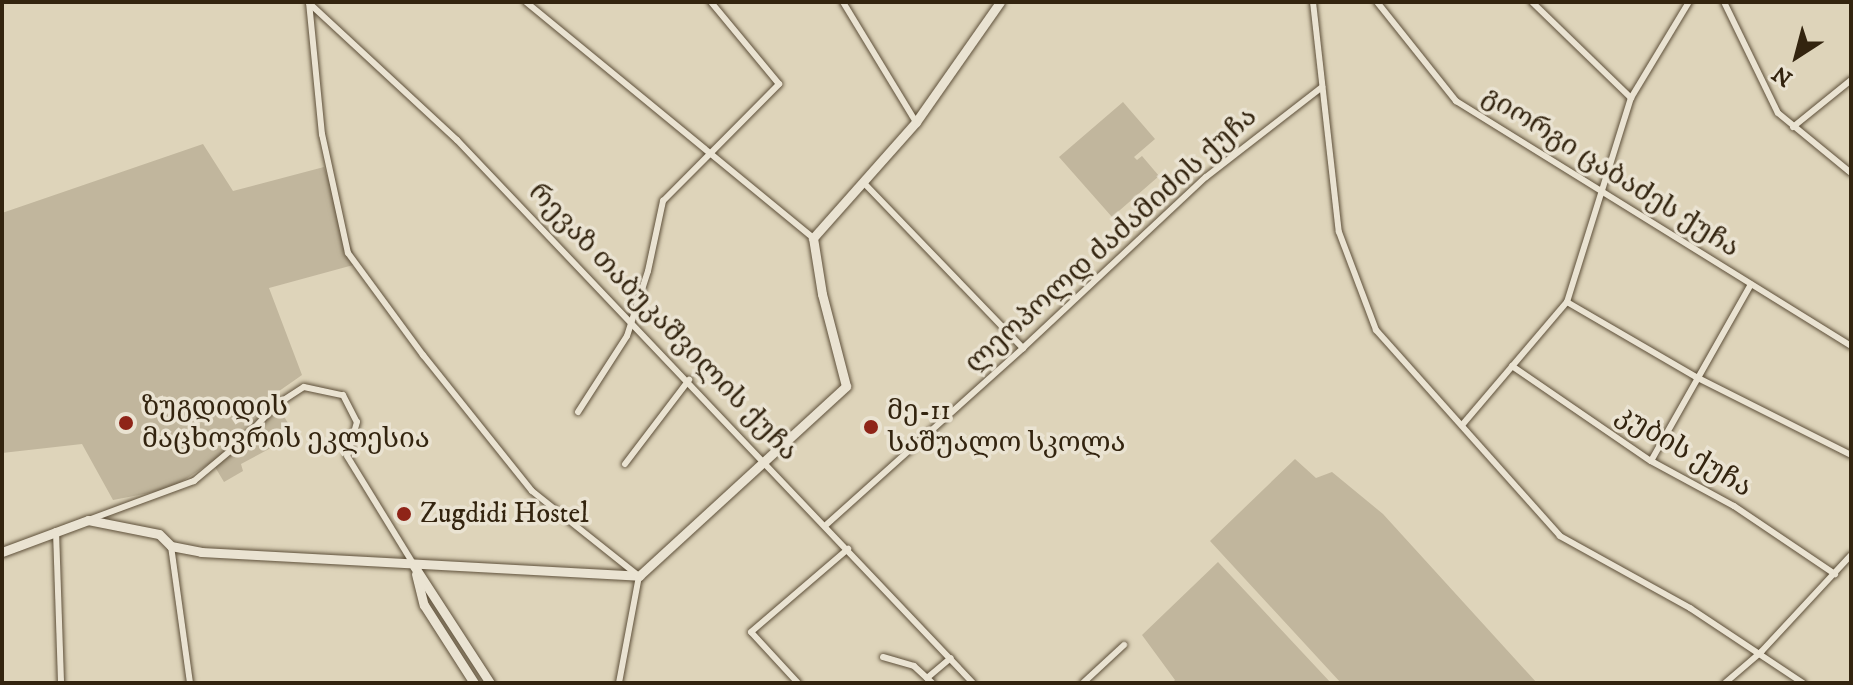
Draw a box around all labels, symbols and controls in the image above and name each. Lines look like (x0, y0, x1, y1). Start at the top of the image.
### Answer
north arrow (1757, 16, 1837, 96)
text: N (1767, 60, 1798, 92)
street label: გიორგი ცაბაძეს ქუჩა (1476, 79, 1746, 265)
street label: ლეოპოლდ ძაძამიძის ქუჩა (958, 100, 1264, 380)
street label: რევაზ თაბუკაშვილის ქუჩა (521, 176, 805, 468)
place label: ზუგდიდის მაცხოვრის ეკლესია (142, 390, 430, 456)
place label: მე-11 საშუალო სკოლა (887, 394, 1126, 460)
street label: კუბის ქუჩა (1610, 397, 1758, 505)
marker: ზუგდიდის მაცხოვრის ეკლესია (117, 414, 135, 432)
marker: მე-11 საშუალო სკოლა (862, 418, 880, 436)
place label: Zugdidi Hostel (420, 497, 589, 531)
marker: Zugdidi Hostel (395, 505, 413, 523)

